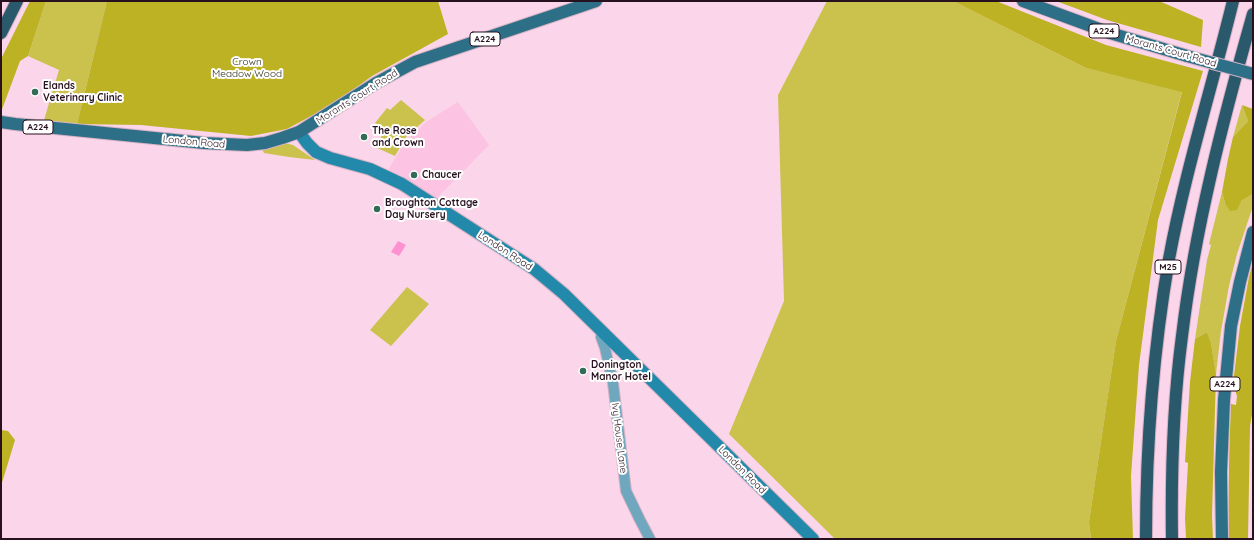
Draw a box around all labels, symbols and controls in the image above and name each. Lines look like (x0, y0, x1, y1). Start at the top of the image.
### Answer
road number: A224 (1089, 24, 1119, 38)
road number: A224 (470, 32, 500, 46)
street label: Morants Court Road (1124, 32, 1218, 70)
park label: Crown Meadow Wood (212, 56, 282, 80)
street label: Morants Court Road (314, 67, 400, 127)
place label: Elands Veterinary Clinic (43, 80, 122, 104)
marker: Elands Veterinary Clinic (30, 87, 40, 97)
road number: A224 (23, 120, 53, 134)
place label: The Rose and Crown (372, 125, 424, 148)
marker: The Rose and Crown (359, 132, 369, 142)
street label: London Road (162, 133, 226, 151)
place label: Chaucer (422, 169, 462, 181)
marker: Chaucer (409, 170, 419, 180)
place label: Broughton Cottage Day Nursery (385, 197, 478, 220)
marker: Broughton Cottage Day Nursery (372, 204, 382, 214)
street label: London Road (475, 229, 535, 273)
road number: M25 (1155, 260, 1181, 274)
place label: Donington Manor Hotel (591, 359, 651, 382)
marker: Donington Manor Hotel (578, 366, 588, 376)
road number: A224 (1210, 377, 1240, 391)
street label: Ivy House Lane (609, 402, 629, 474)
street label: London Road (716, 444, 768, 496)

